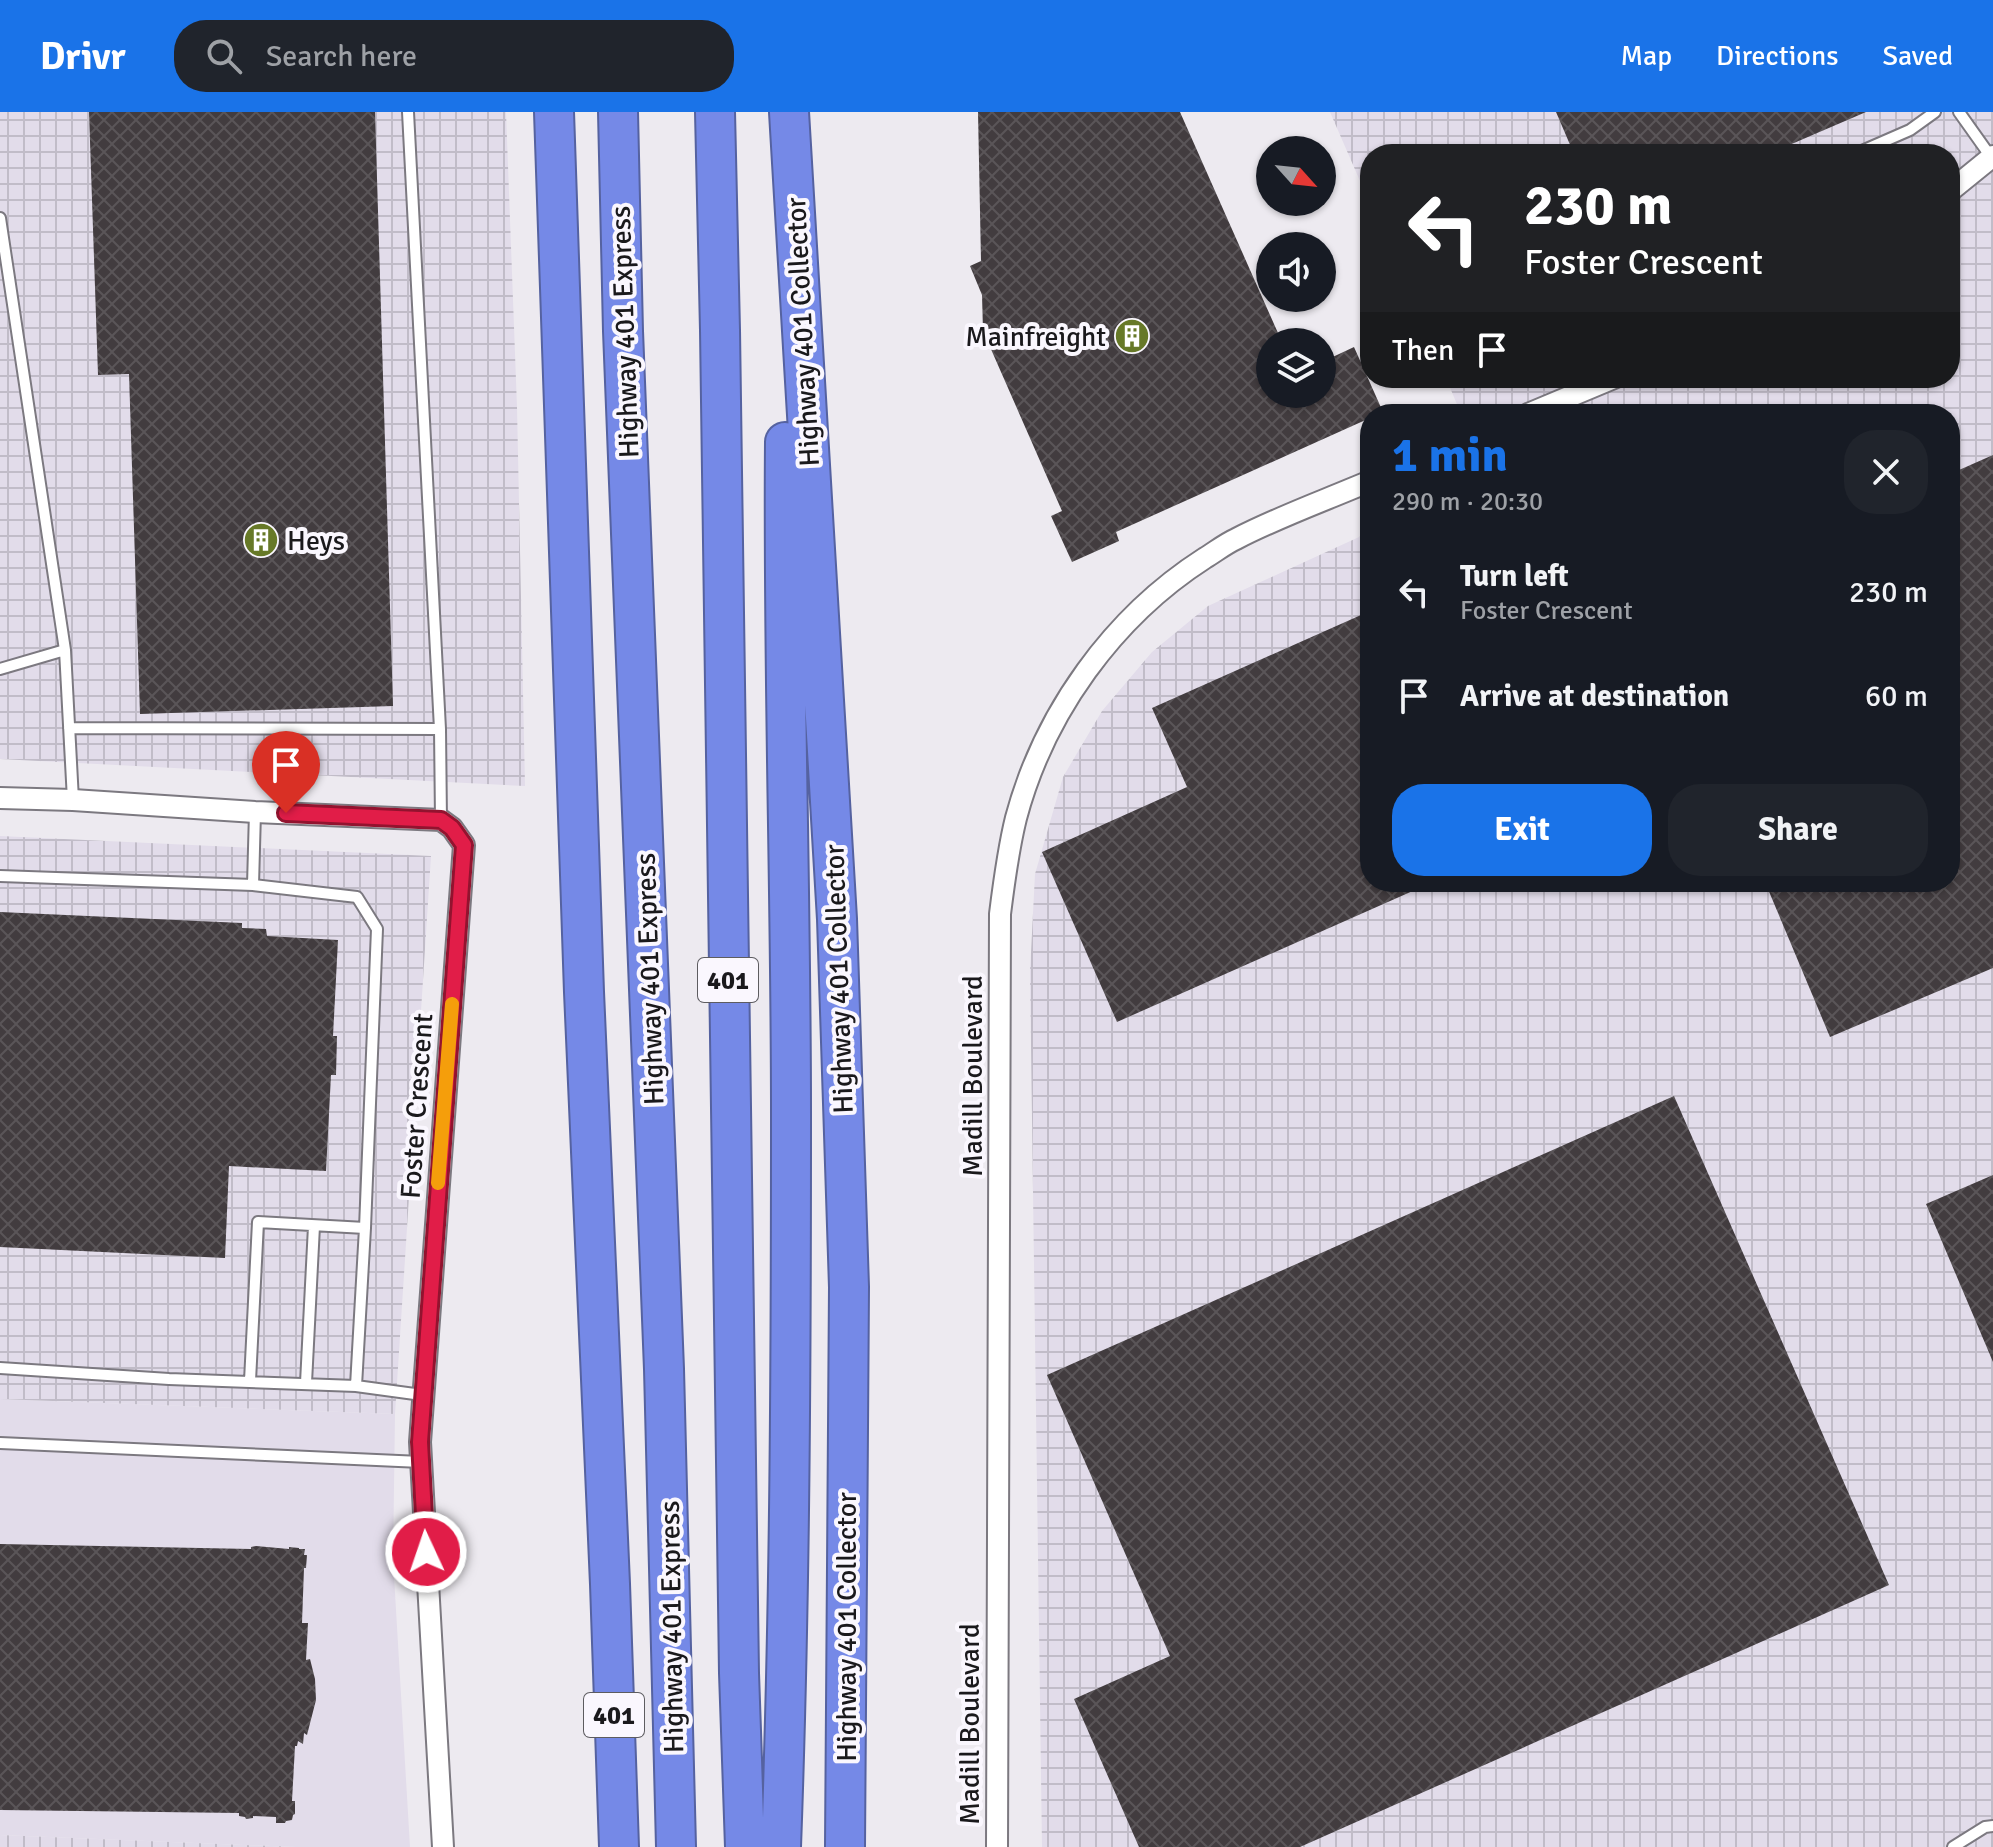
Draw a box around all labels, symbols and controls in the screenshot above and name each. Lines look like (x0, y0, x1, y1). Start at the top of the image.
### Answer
search box (174, 20, 734, 92)
text: Drivr (40, 33, 126, 80)
icon: search (202, 34, 246, 78)
text: Search here (266, 38, 417, 75)
text: Map (1620, 39, 1672, 73)
text: Directions (1716, 39, 1838, 73)
text: Saved (1882, 39, 1953, 73)
north arrow (1256, 136, 1336, 216)
map controls (1256, 136, 1336, 408)
text: 230 m (1524, 171, 1672, 240)
icon: left (1392, 176, 1496, 280)
street label: Highway 401 Collector (779, 196, 827, 467)
street label: Highway 401 Express (604, 205, 646, 459)
button: sound (1256, 232, 1336, 312)
text: Foster Crescent (1524, 240, 1763, 285)
building icon: Mainfreight (1113, 317, 1151, 355)
place label: Mainfreight (965, 320, 1106, 354)
button: layers (1256, 328, 1336, 408)
icon: arrive (1470, 328, 1514, 372)
text: Then (1392, 332, 1454, 369)
text: 1 min (1392, 426, 1508, 485)
button: close (1844, 430, 1928, 514)
text: 290 m · 20:30 (1392, 486, 1543, 518)
building icon: Heys (242, 521, 280, 559)
place label: Heys (287, 524, 345, 558)
text: Turn left (1460, 558, 1569, 595)
icon: left (1392, 570, 1436, 614)
text: 230 m (1849, 574, 1928, 611)
text: Foster Crescent (1460, 595, 1632, 627)
icon: arrive (1392, 674, 1436, 718)
text: Arrive at destination (1460, 678, 1729, 715)
text: 60 m (1865, 678, 1928, 715)
pin (252, 731, 320, 813)
icon: arrive (264, 743, 308, 787)
button: Exit (1392, 784, 1652, 876)
button: Share (1668, 784, 1928, 876)
street label: Highway 401 Collector (817, 843, 861, 1114)
street label: Highway 401 Express (629, 852, 671, 1106)
road number: 401 (698, 958, 758, 1002)
street label: Madill Boulevard (956, 975, 990, 1177)
street label: Foster Crescent (394, 1012, 440, 1200)
street label: Highway 401 Collector (830, 1492, 864, 1762)
street label: Highway 401 Express (653, 1500, 691, 1754)
position arrow (384, 1510, 468, 1594)
street label: Madill Boulevard (953, 1623, 987, 1825)
road number: 401 (584, 1693, 644, 1737)

